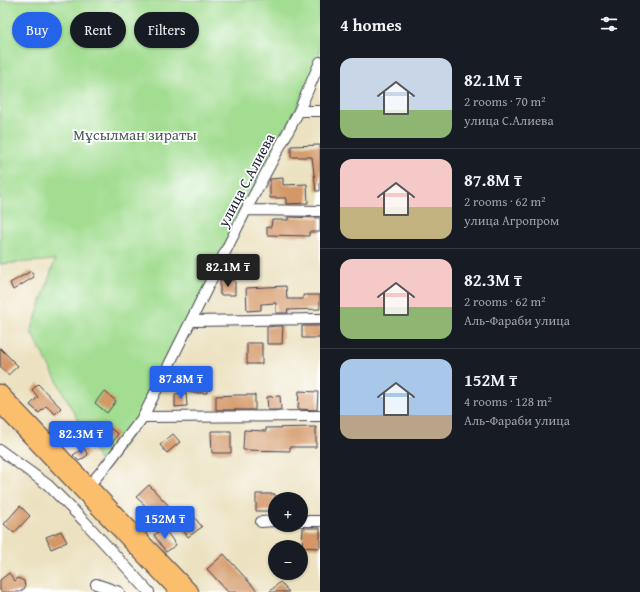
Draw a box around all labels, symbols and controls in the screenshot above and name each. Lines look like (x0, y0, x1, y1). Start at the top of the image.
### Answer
chip: Buy (12, 12, 62, 48)
chip: Rent (70, 12, 126, 48)
chip: Filters (134, 12, 199, 48)
text: 4 homes (340, 12, 402, 37)
icon: filters (598, 13, 620, 35)
text: 82.1M ₸ (464, 67, 522, 92)
icon: home (372, 74, 420, 122)
text: 2 rooms · 70 m² (464, 92, 546, 111)
text: улица С.Алиева (464, 111, 554, 130)
park label: Мұсылман зираты (73, 124, 197, 145)
street label: улица С.Алиева (212, 129, 280, 231)
text: 87.8M ₸ (464, 167, 522, 192)
icon: home (372, 175, 420, 223)
text: 2 rooms · 62 m² (464, 192, 546, 211)
text: улица Агропром (464, 211, 559, 230)
pin: 82.1M ₸ (191, 254, 265, 288)
text: 82.1M ₸ (206, 257, 250, 276)
text: 82.3M ₸ (464, 267, 522, 292)
icon: home (372, 275, 420, 323)
text: 2 rooms · 62 m² (464, 292, 546, 311)
text: Аль-Фараби улица (464, 311, 570, 330)
pin: 87.8M ₸ (144, 366, 218, 400)
text: 152M ₸ (464, 367, 518, 392)
text: 87.8M ₸ (159, 369, 203, 388)
icon: home (372, 375, 420, 423)
text: 4 rooms · 128 m² (464, 392, 552, 411)
text: Аль-Фараби улица (464, 411, 570, 430)
pin: 82.3M ₸ (44, 421, 118, 455)
text: 82.3M ₸ (59, 424, 103, 443)
map controls (268, 492, 308, 580)
button: + (268, 492, 308, 532)
pin: 152M ₸ (132, 506, 198, 540)
text: 152M ₸ (145, 509, 185, 528)
button: − (268, 540, 308, 580)

